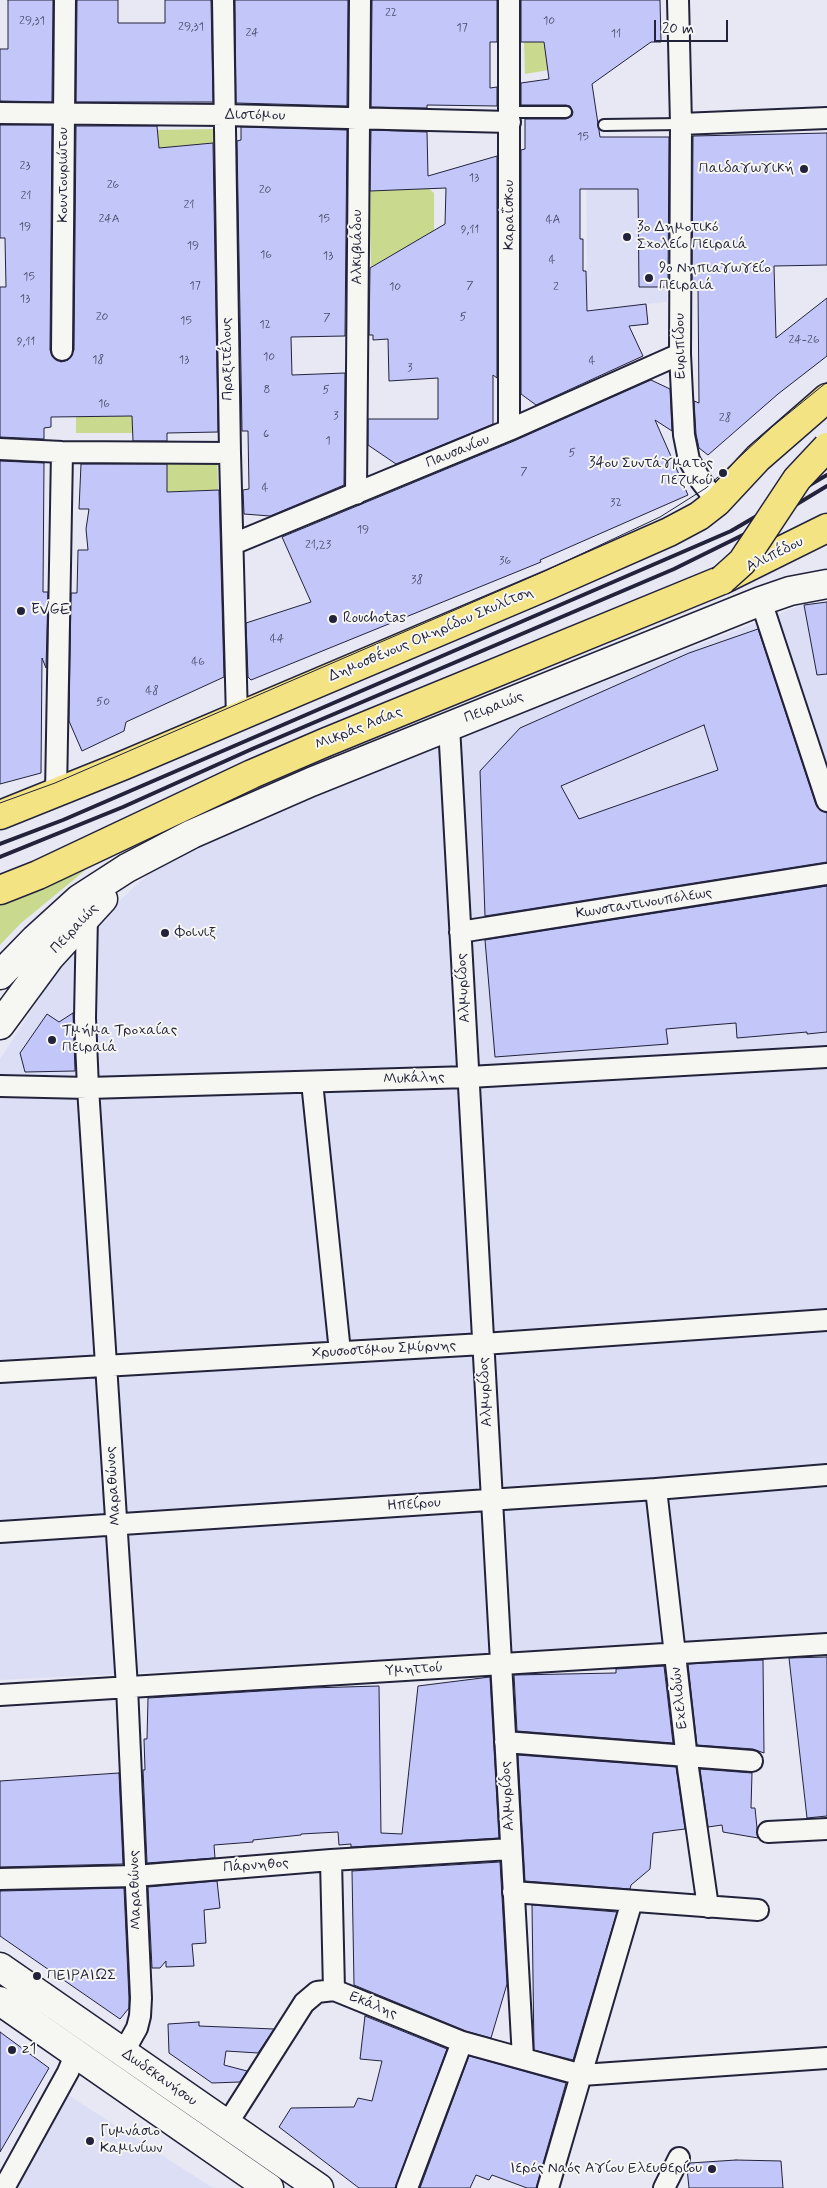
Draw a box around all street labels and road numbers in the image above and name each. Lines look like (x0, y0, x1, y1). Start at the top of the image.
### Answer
street label: Διστόμου (225, 106, 285, 126)
street label: Κουντουριώτου (55, 127, 73, 223)
street label: Καραΐσκου (501, 180, 519, 250)
street label: Αλκιβιάδου (349, 209, 367, 285)
street label: Ευριπίδου (671, 313, 691, 379)
street label: Πραξιτέλους (218, 317, 238, 401)
street label: Παυσανίου (423, 431, 493, 473)
street label: Αλιπέδου (743, 533, 807, 577)
street label: Δημοσθένους Ομηρίδου Σκυλίτση (326, 584, 536, 686)
street label: Πειραιώς (462, 688, 526, 728)
street label: Μικράς Ασίας (313, 703, 405, 755)
street label: Κωνσταντινουπόλεως (575, 884, 713, 924)
street label: Πειραιώς (47, 900, 103, 958)
street label: Αλμυρίδος (453, 953, 475, 1023)
street label: Μυκάλης (383, 1069, 445, 1089)
street label: Χρυσοστόμου Σμύρνης (311, 1337, 457, 1363)
street label: Αλμυρίδος (475, 1357, 497, 1427)
street label: Μαραθώνος (102, 1446, 126, 1526)
street label: Ηπείρου (387, 1494, 441, 1516)
street label: Υμηττού (384, 1659, 444, 1681)
street label: Εχελιδών (668, 1666, 692, 1730)
street label: Αλμυρίδος (497, 1761, 519, 1831)
street label: Μαραθώνος (126, 1850, 146, 1930)
street label: Πάρνηθος (223, 1855, 289, 1877)
street label: Εκάλης (346, 1988, 400, 2024)
street label: Δωδεκανήσου (118, 2045, 200, 2111)

